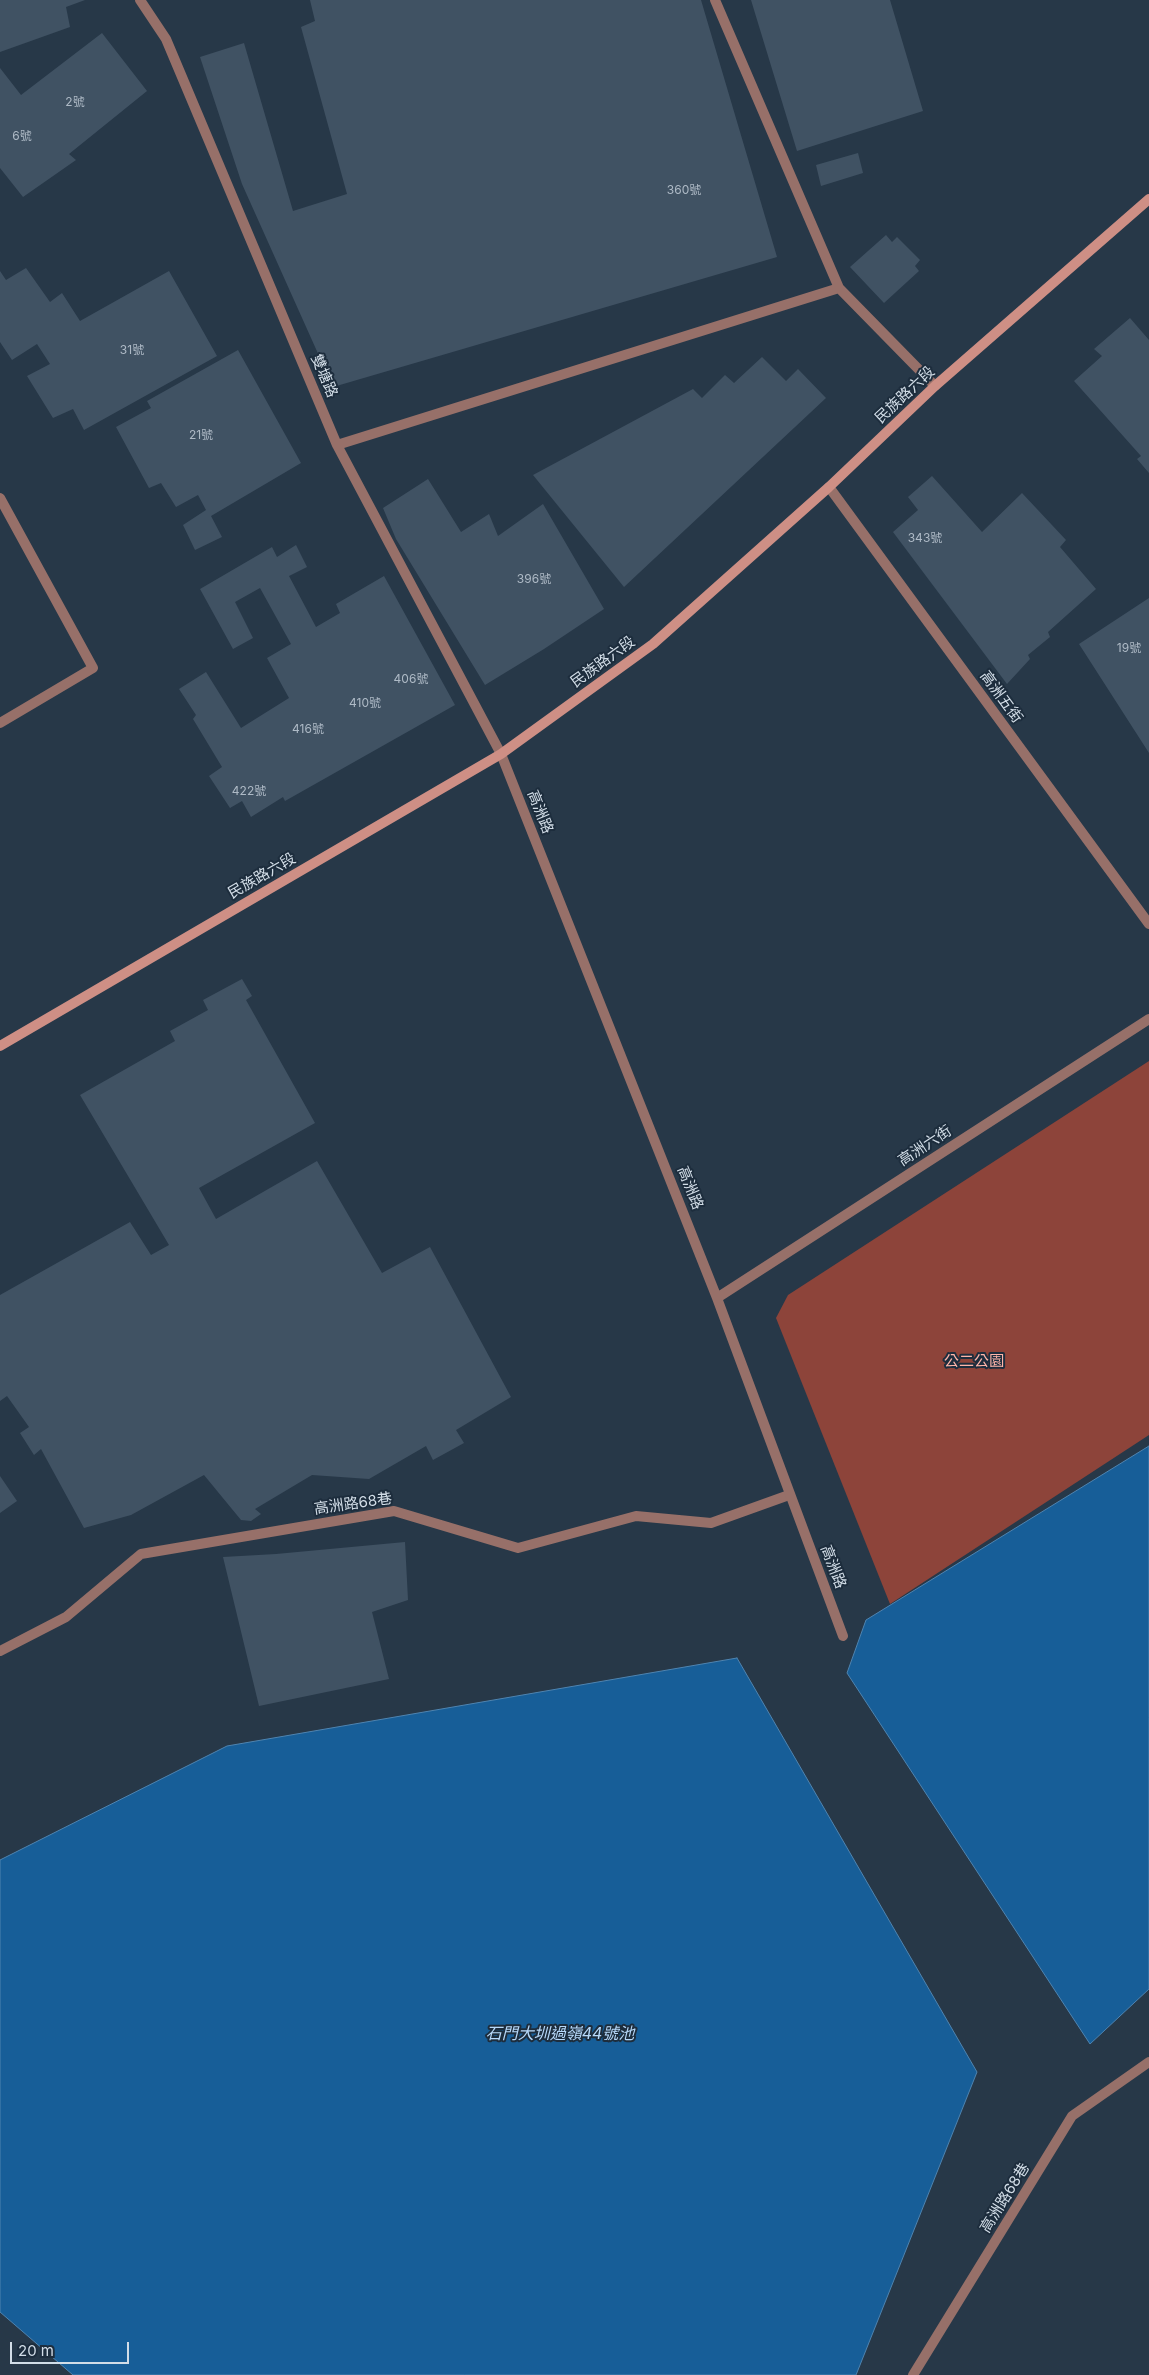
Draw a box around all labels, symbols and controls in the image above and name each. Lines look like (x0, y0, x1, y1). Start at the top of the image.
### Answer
house number: 2號 (65, 95, 85, 109)
house number: 6號 (12, 129, 32, 143)
house number: 360號 (667, 183, 701, 197)
house number: 31號 (120, 343, 144, 357)
street label: 雙塘路 (307, 352, 341, 400)
street label: 民族路六段 (871, 363, 939, 427)
house number: 21號 (189, 428, 213, 442)
house number: 343號 (908, 531, 942, 545)
house number: 396號 (517, 572, 551, 586)
street label: 民族路六段 (567, 633, 639, 691)
house number: 19號 (1117, 641, 1141, 655)
street label: 高洲五街 (976, 667, 1026, 727)
house number: 406號 (394, 672, 428, 686)
house number: 410號 (349, 696, 381, 710)
house number: 416號 (292, 722, 324, 736)
house number: 422號 (232, 784, 266, 798)
street label: 高洲路 (523, 788, 557, 836)
street label: 民族路六段 (225, 849, 299, 903)
street label: 高洲六街 (895, 1122, 955, 1170)
street label: 高洲路 (673, 1164, 707, 1212)
park label: 公二公園 (944, 1352, 1004, 1370)
street label: 高洲路68巷 (313, 1490, 393, 1518)
street label: 高洲路 (817, 1543, 849, 1591)
water label: 石門大圳過嶺44號池 (486, 2024, 634, 2044)
street label: 高洲路68巷 (977, 2160, 1033, 2236)
scale bar (12, 2332, 131, 2364)
text: 20 m (18, 2341, 54, 2360)

